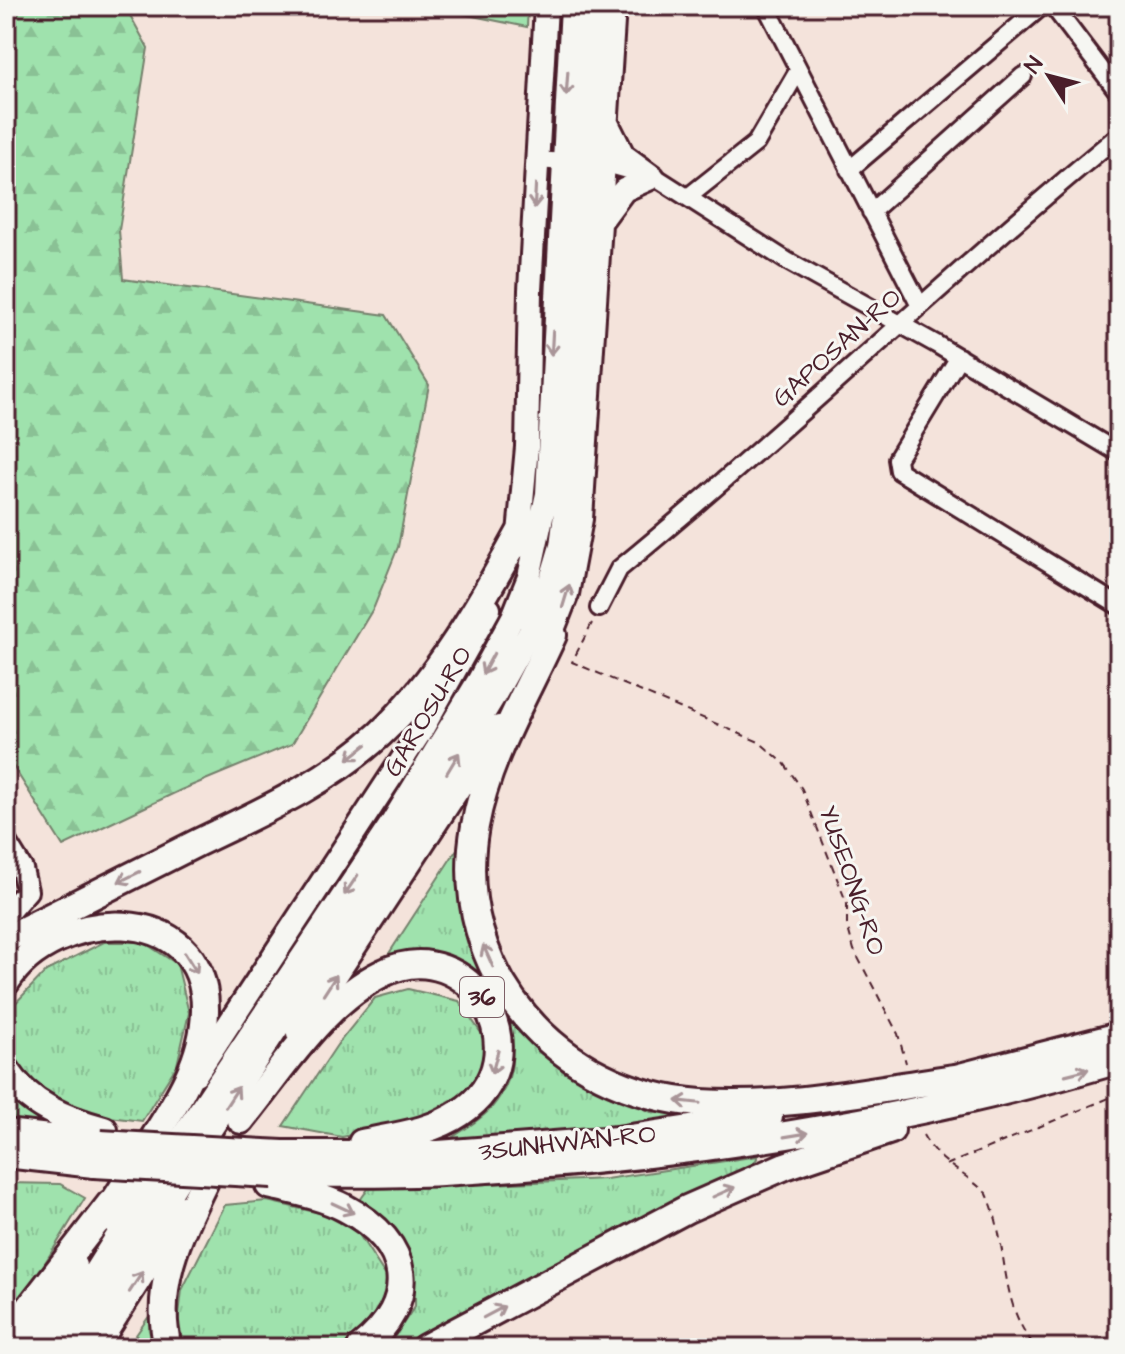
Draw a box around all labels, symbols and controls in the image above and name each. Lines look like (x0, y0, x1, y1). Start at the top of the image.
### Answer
north arrow (1009, 36, 1089, 116)
text: N (1017, 50, 1051, 80)
one-way arrow (559, 70, 574, 97)
one-way arrow (527, 182, 542, 209)
street label: GAPOSAN-RO (764, 280, 909, 415)
one-way arrow (545, 329, 560, 356)
one-way arrow (560, 584, 574, 609)
street label: GAROSU-RO (375, 640, 481, 783)
one-way arrow (480, 652, 496, 675)
one-way arrow (347, 744, 368, 761)
one-way arrow (446, 752, 462, 775)
street label: YUSEONG-RO (810, 801, 895, 960)
one-way arrow (117, 869, 141, 885)
one-way arrow (343, 873, 359, 895)
one-way arrow (479, 944, 494, 969)
one-way arrow (182, 952, 199, 974)
one-way arrow (322, 974, 338, 996)
road number: 36 (460, 977, 504, 1017)
one-way arrow (486, 1049, 501, 1075)
one-way arrow (1063, 1064, 1089, 1079)
one-way arrow (224, 1086, 240, 1108)
one-way arrow (675, 1094, 702, 1109)
street label: 3SUNHWAN-RO (477, 1116, 658, 1170)
one-way arrow (783, 1127, 808, 1142)
one-way arrow (711, 1183, 736, 1198)
one-way arrow (331, 1201, 355, 1216)
one-way arrow (129, 1271, 145, 1294)
one-way arrow (481, 1303, 505, 1319)

